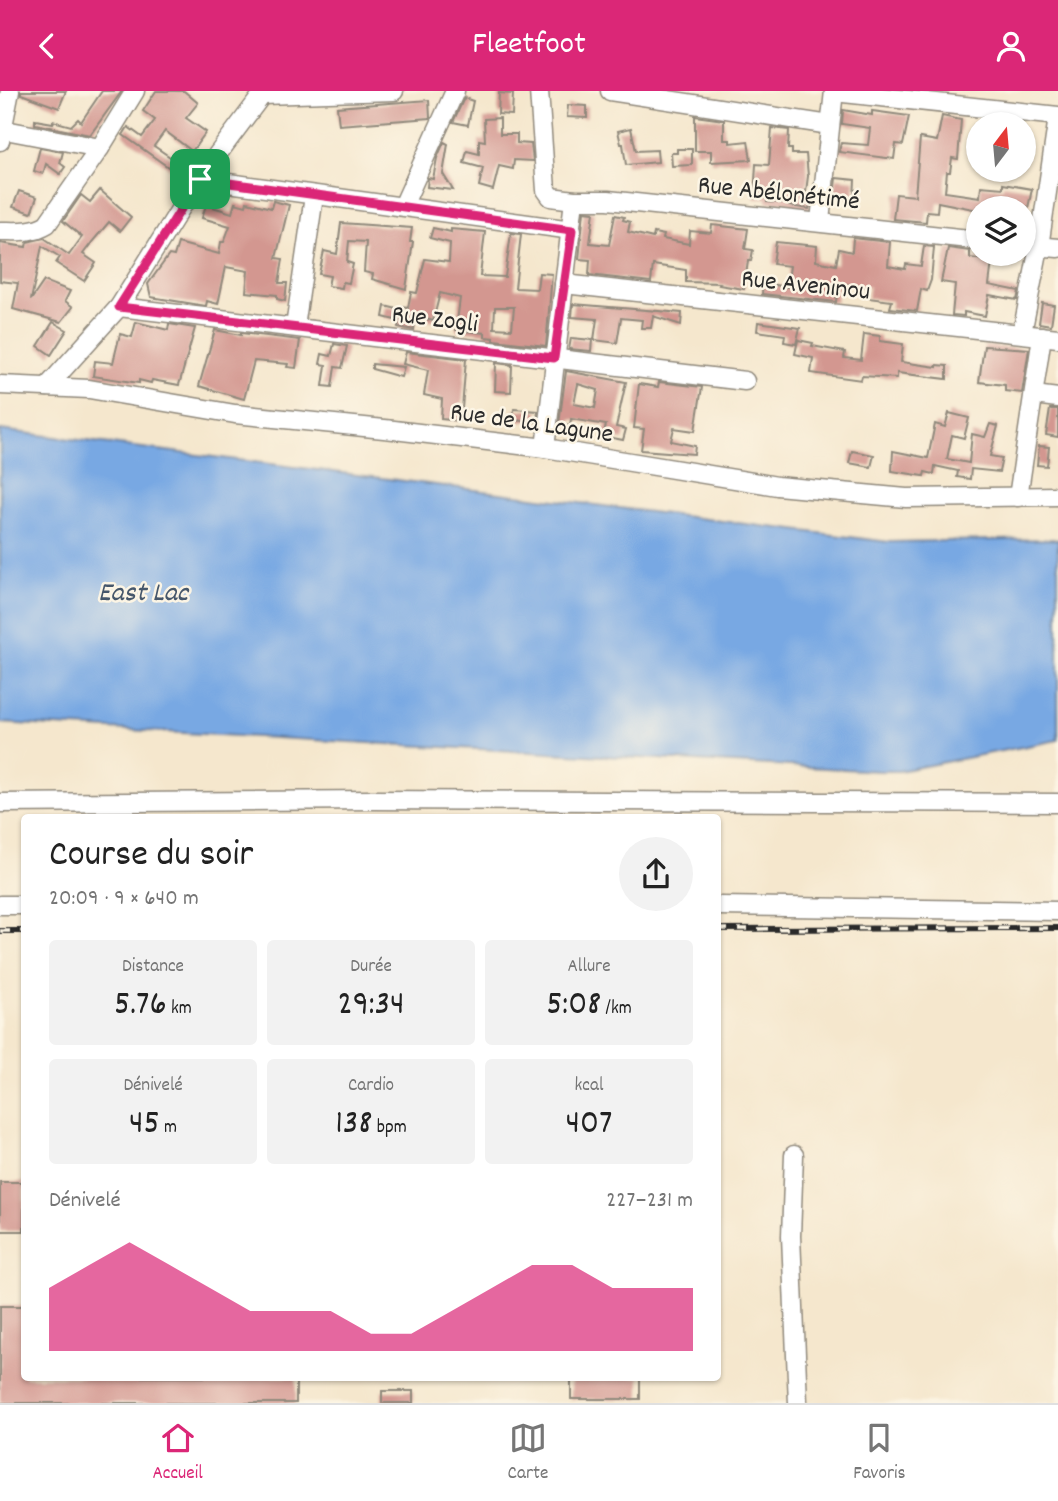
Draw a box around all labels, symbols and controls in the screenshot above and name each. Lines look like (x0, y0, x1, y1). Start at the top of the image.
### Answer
text: Fleetfoot (472, 23, 586, 69)
icon: back (28, 27, 66, 65)
icon: person (992, 27, 1030, 65)
north arrow (966, 112, 1036, 182)
map controls (966, 112, 1036, 266)
pin (170, 149, 230, 209)
icon: arrive (181, 160, 219, 198)
street label: Rue Abélonétimé (696, 168, 861, 221)
button: layers (966, 196, 1036, 266)
street label: Rue Aveninou (739, 261, 872, 312)
street label: Rue Zogli (389, 297, 480, 344)
street label: Rue de la Lagune (448, 395, 615, 454)
water label: East Lac (98, 575, 190, 615)
text: Course du soir (49, 829, 253, 884)
button: share (619, 837, 693, 911)
text: 20:09 · 9 × 640 m (49, 883, 199, 916)
text: Distance (122, 954, 184, 981)
text: Durée (350, 954, 392, 981)
text: Allure (567, 954, 611, 981)
text: 5.76 (114, 981, 167, 1031)
text: 29:34 (337, 981, 405, 1031)
text: 5:08 (546, 981, 601, 1031)
text: km (167, 996, 192, 1023)
text: /km (601, 996, 632, 1023)
text: Dénivelé (123, 1073, 183, 1100)
text: Cardio (348, 1073, 394, 1100)
text: kcal (575, 1073, 603, 1100)
text: 45 (129, 1100, 160, 1150)
text: 138 (335, 1100, 372, 1150)
text: 407 (565, 1100, 613, 1150)
text: m (160, 1115, 177, 1142)
text: bpm (372, 1115, 407, 1142)
text: Dénivelé (49, 1185, 121, 1218)
text: 227–231 m (606, 1185, 693, 1218)
tab: Accueil (152, 1419, 203, 1488)
tab: Carte (508, 1419, 548, 1488)
tab: Favoris (853, 1419, 906, 1488)

